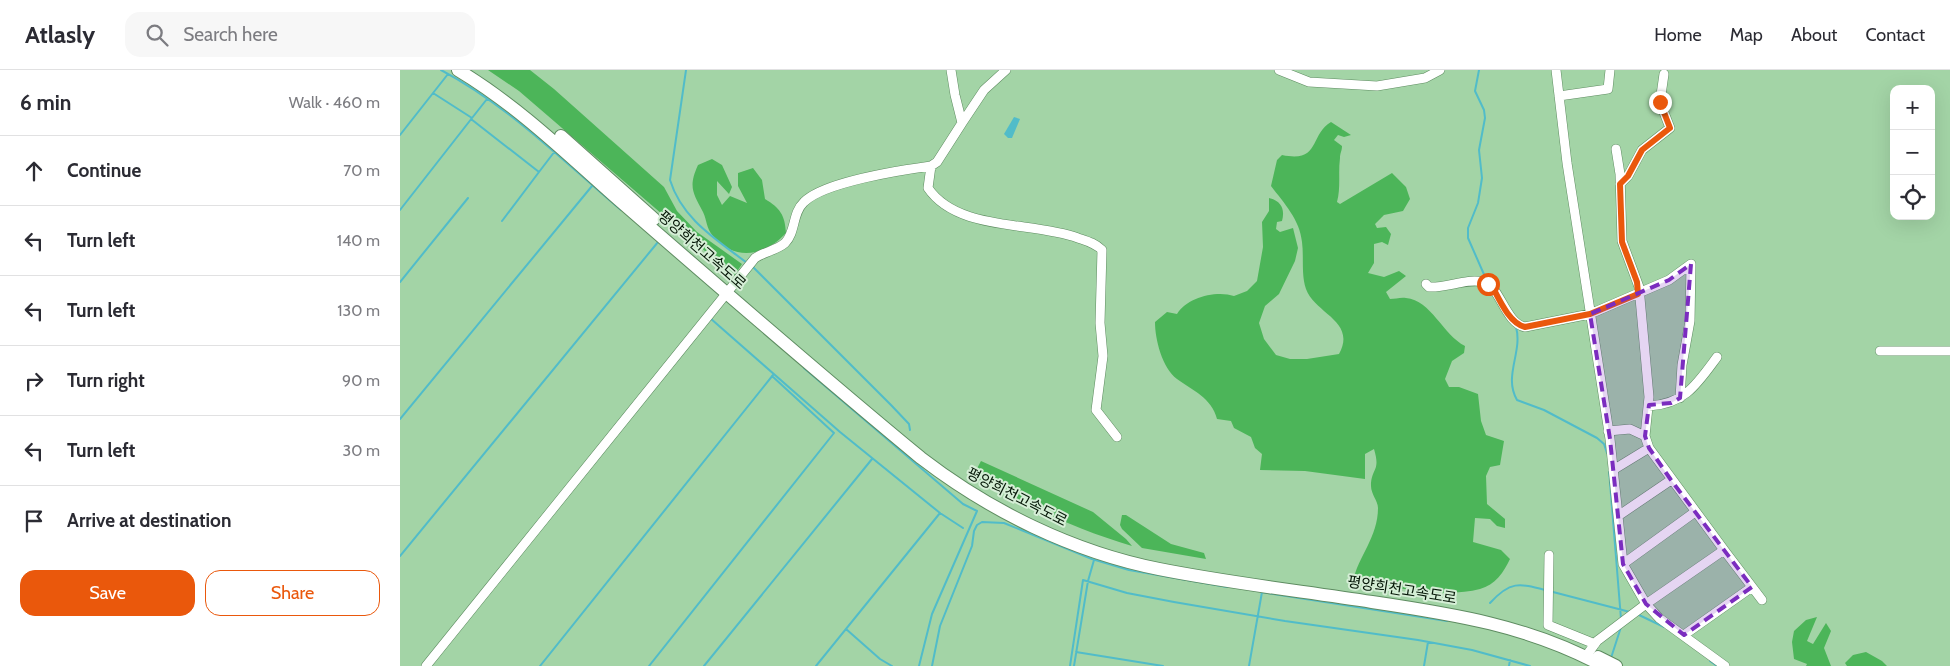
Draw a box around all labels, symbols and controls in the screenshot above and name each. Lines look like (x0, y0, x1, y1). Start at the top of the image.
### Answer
search box (125, 12, 475, 57)
text: Atlasly (25, 20, 95, 49)
icon: search (143, 21, 171, 49)
text: Search here (183, 23, 278, 46)
text: Home (1654, 24, 1702, 46)
text: Map (1730, 24, 1763, 46)
text: About (1791, 24, 1837, 46)
text: Contact (1865, 24, 1925, 46)
map controls (1890, 85, 1935, 220)
button: + (1890, 85, 1935, 130)
text: 6 min (20, 90, 71, 115)
route end (1649, 91, 1672, 114)
text: Walk · 460 m (289, 93, 380, 112)
button: − (1890, 130, 1935, 175)
icon: ahead (20, 157, 48, 185)
text: Continue (67, 159, 141, 182)
text: 70 m (343, 161, 380, 180)
button: locate (1890, 175, 1935, 220)
street label: 평양희천고속도로 (654, 207, 750, 293)
icon: left (20, 227, 48, 255)
text: Turn left (67, 229, 135, 252)
text: 140 m (337, 231, 380, 250)
route start (1477, 273, 1500, 296)
icon: left (20, 297, 48, 325)
text: Turn left (67, 299, 135, 322)
text: 130 m (337, 301, 380, 320)
icon: right (20, 367, 48, 395)
text: Turn right (67, 369, 145, 392)
text: 90 m (342, 371, 380, 390)
icon: left (20, 437, 48, 465)
text: Turn left (67, 439, 135, 462)
text: 30 m (343, 441, 380, 460)
street label: 평양희천고속도로 (964, 464, 1070, 530)
icon: arrive (20, 507, 48, 535)
text: Arrive at destination (67, 509, 231, 532)
button: Save (20, 570, 195, 616)
button: Share (205, 570, 380, 616)
street label: 평양희천고속도로 (1346, 572, 1458, 608)

